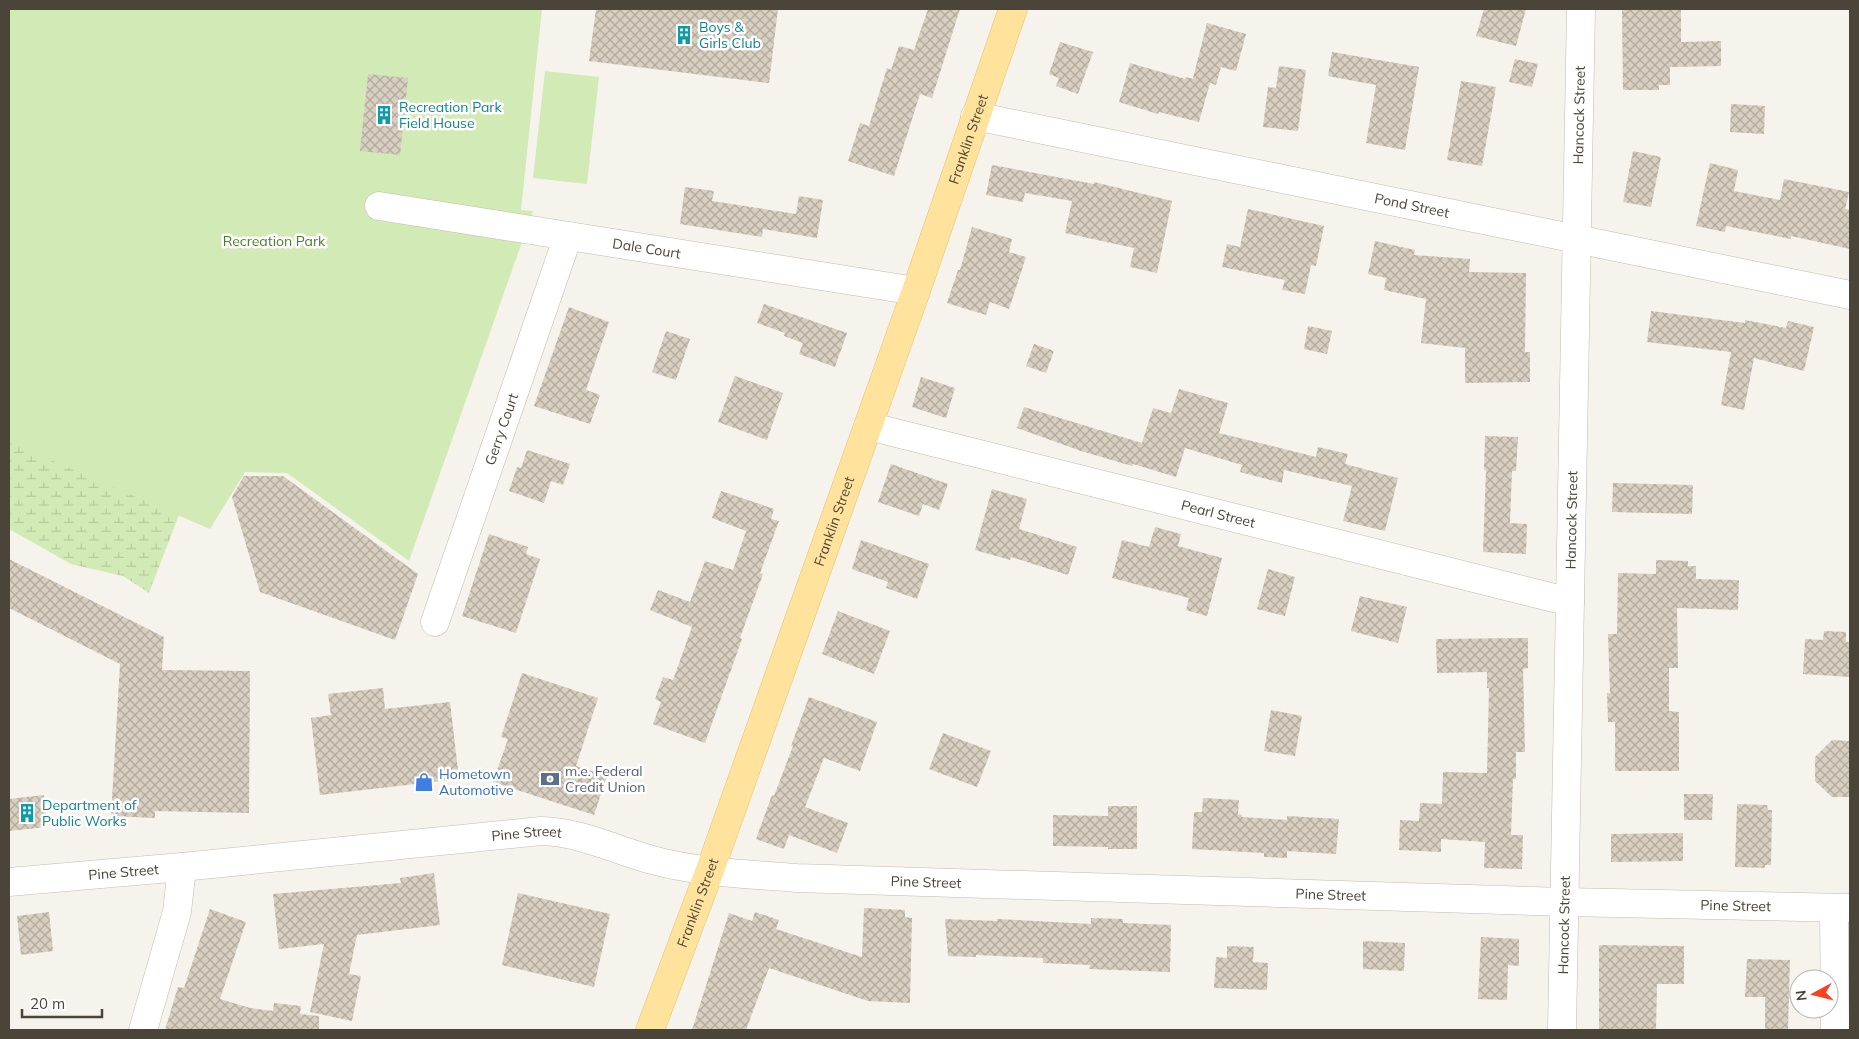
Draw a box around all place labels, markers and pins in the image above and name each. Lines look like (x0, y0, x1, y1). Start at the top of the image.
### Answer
place label: Boys & Girls Club (699, 18, 761, 52)
building icon: Boys & Girls Club (673, 24, 695, 46)
place label: Recreation Park Field House (399, 98, 502, 132)
building icon: Recreation Park Field House (373, 104, 395, 126)
place label: m.e. Federal Credit Union (565, 762, 645, 796)
place label: Hometown Automotive (439, 765, 514, 799)
bank icon: m.e. Federal Credit Union (539, 768, 561, 790)
shop icon: Hometown Automotive (413, 771, 435, 793)
place label: Department of Public Works (42, 796, 137, 830)
building icon: Department of Public Works (16, 802, 38, 824)

